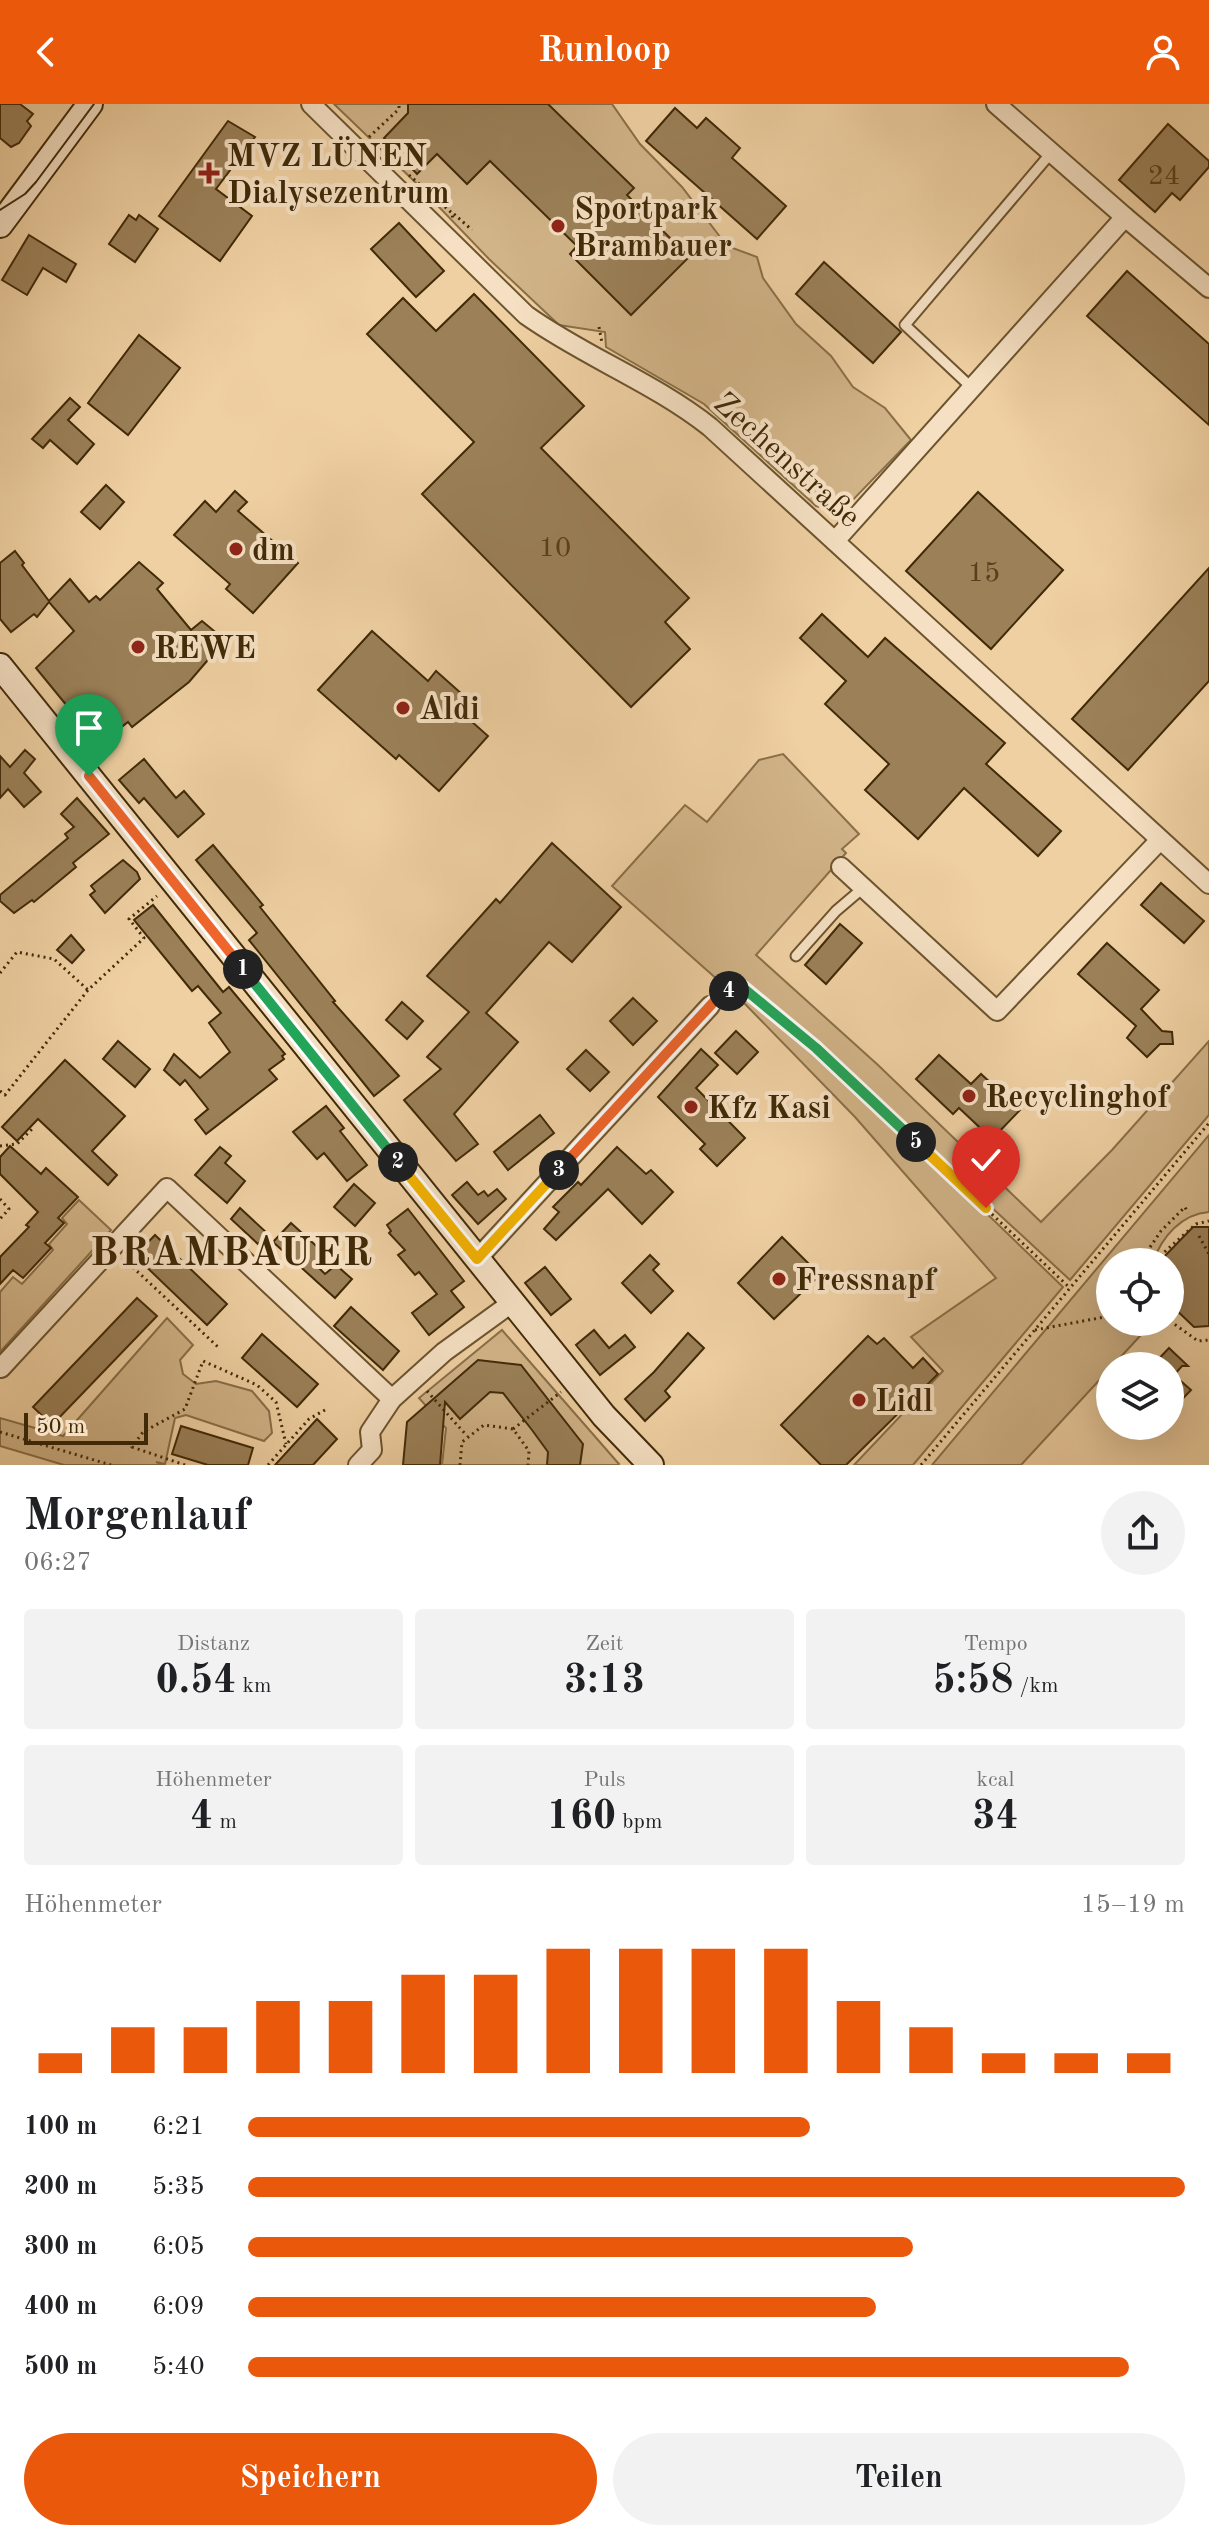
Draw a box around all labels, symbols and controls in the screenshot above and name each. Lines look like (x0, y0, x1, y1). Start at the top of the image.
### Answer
icon: back (24, 30, 68, 74)
icon: person (1141, 30, 1185, 74)
text: Runloop (538, 34, 671, 70)
place label: MVZ LÜNEN Dialysezentrum (227, 136, 450, 211)
marker: MVZ LÜNEN Dialysezentrum (198, 162, 220, 184)
house number: 24 (1148, 163, 1180, 191)
place label: Sportpark Brambauer (574, 195, 732, 264)
marker: Sportpark Brambauer (549, 217, 567, 235)
street label: Zechenstraße (707, 388, 865, 535)
house number: 10 (539, 535, 571, 563)
place label: dm (252, 536, 295, 568)
marker: dm (227, 540, 245, 558)
house number: 15 (968, 560, 1000, 588)
place label: REWE (154, 634, 256, 666)
marker: REWE (129, 638, 147, 656)
pin (55, 694, 123, 776)
place label: Aldi (419, 695, 480, 727)
marker: Aldi (394, 699, 412, 717)
icon: arrive (67, 706, 111, 750)
pin: 1 (223, 949, 263, 989)
text: 1 (237, 958, 249, 980)
pin: 4 (709, 971, 749, 1011)
text: 4 (723, 980, 735, 1002)
place label: Recyclinghof (985, 1083, 1171, 1115)
marker: Recyclinghof (960, 1087, 978, 1105)
place label: Kfz Kasi (707, 1094, 831, 1126)
marker: Kfz Kasi (682, 1098, 700, 1116)
pin: 5 (896, 1122, 936, 1162)
pin (952, 1126, 1020, 1208)
text: 5 (910, 1131, 922, 1153)
icon: check (964, 1138, 1008, 1182)
pin: 2 (378, 1142, 418, 1182)
pin: 3 (539, 1150, 579, 1190)
text: 2 (392, 1151, 404, 1173)
text: 3 (553, 1159, 565, 1181)
district label: BRAMBAUER (90, 1235, 374, 1275)
map controls (1096, 1248, 1184, 1440)
button: locate (1096, 1248, 1184, 1336)
place label: Fressnapf (795, 1266, 937, 1298)
marker: Fressnapf (770, 1270, 788, 1288)
button: layers (1096, 1352, 1184, 1440)
place label: Lidl (875, 1387, 933, 1419)
marker: Lidl (850, 1391, 868, 1409)
scale bar (24, 1409, 148, 1445)
text: 50 m (36, 1416, 85, 1438)
button: share (1101, 1491, 1185, 1575)
text: Morgenlauf (24, 1495, 250, 1539)
text: 06:27 (24, 1550, 92, 1576)
text: Distanz (177, 1633, 250, 1655)
text: Zeit (585, 1633, 624, 1655)
text: Tempo (963, 1633, 1028, 1655)
text: 0.54 (156, 1662, 236, 1702)
text: 3:13 (564, 1662, 645, 1702)
text: 5:58 (933, 1662, 1013, 1702)
text: km (236, 1675, 271, 1697)
text: /km (1013, 1675, 1058, 1697)
text: Höhenmeter (155, 1769, 272, 1791)
text: Puls (583, 1769, 626, 1791)
text: kcal (977, 1769, 1014, 1791)
text: 4 (190, 1798, 213, 1838)
text: 160 (547, 1798, 616, 1838)
text: 34 (972, 1798, 1019, 1838)
text: m (213, 1811, 237, 1833)
text: bpm (616, 1811, 662, 1833)
text: Höhenmeter (24, 1892, 162, 1918)
text: 15–19 m (1081, 1892, 1185, 1918)
text: 100 m (24, 2114, 97, 2140)
text: 6:21 (152, 2114, 205, 2140)
text: 200 m (24, 2174, 97, 2200)
text: 5:35 (152, 2174, 205, 2200)
text: 300 m (24, 2234, 97, 2260)
text: 6:05 (152, 2234, 205, 2260)
text: 400 m (24, 2294, 97, 2320)
text: 6:09 (152, 2294, 205, 2320)
text: 500 m (24, 2354, 97, 2380)
text: 5:40 (152, 2354, 205, 2380)
button: Speichern (24, 2433, 597, 2525)
button: Teilen (613, 2433, 1185, 2525)

